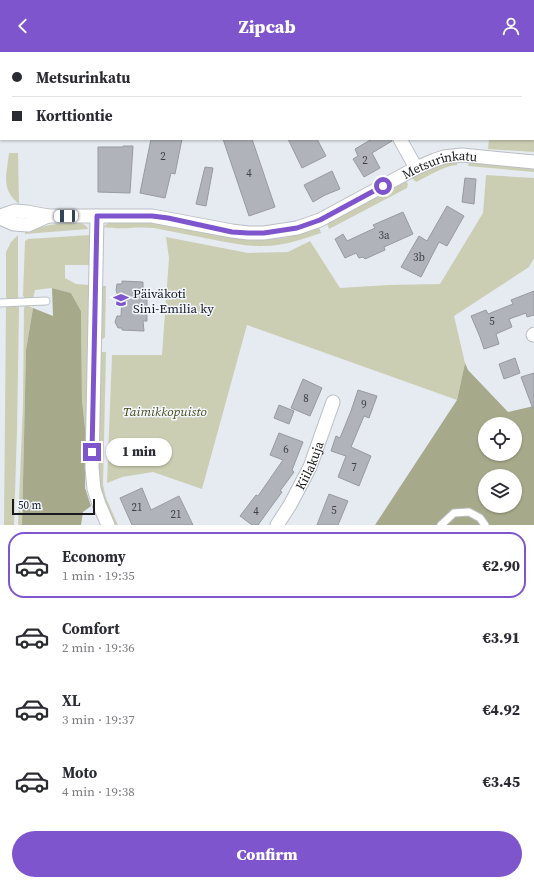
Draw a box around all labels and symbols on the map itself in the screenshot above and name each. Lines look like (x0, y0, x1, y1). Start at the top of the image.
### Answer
street label: Metsurinkatu (399, 146, 479, 183)
house number: 2 (160, 149, 166, 164)
house number: 2 (362, 153, 368, 168)
house number: 4 (246, 166, 252, 181)
route start (374, 177, 392, 195)
car (54, 210, 78, 222)
house number: 3a (378, 228, 390, 243)
house number: 3b (413, 250, 425, 265)
place label: Päiväkoti Sini-Emilia ky (133, 285, 214, 317)
school or university icon: Päiväkoti Sini-Emilia ky (112, 291, 130, 309)
house number: 5 (489, 314, 495, 329)
house number: 8 (303, 391, 309, 406)
house number: 9 (361, 397, 367, 412)
park label: Taimikkopuisto (123, 403, 207, 420)
callout: 1 min (106, 438, 172, 466)
street label: Kiilakuja (291, 438, 327, 493)
house number: 6 (283, 442, 289, 457)
route end (83, 443, 101, 461)
house number: 7 (351, 460, 357, 475)
scale bar (12, 497, 95, 516)
house number: 21 (132, 500, 143, 515)
house number: 5 (331, 503, 337, 518)
house number: 4 (253, 504, 259, 519)
house number: 21 (171, 507, 182, 522)

